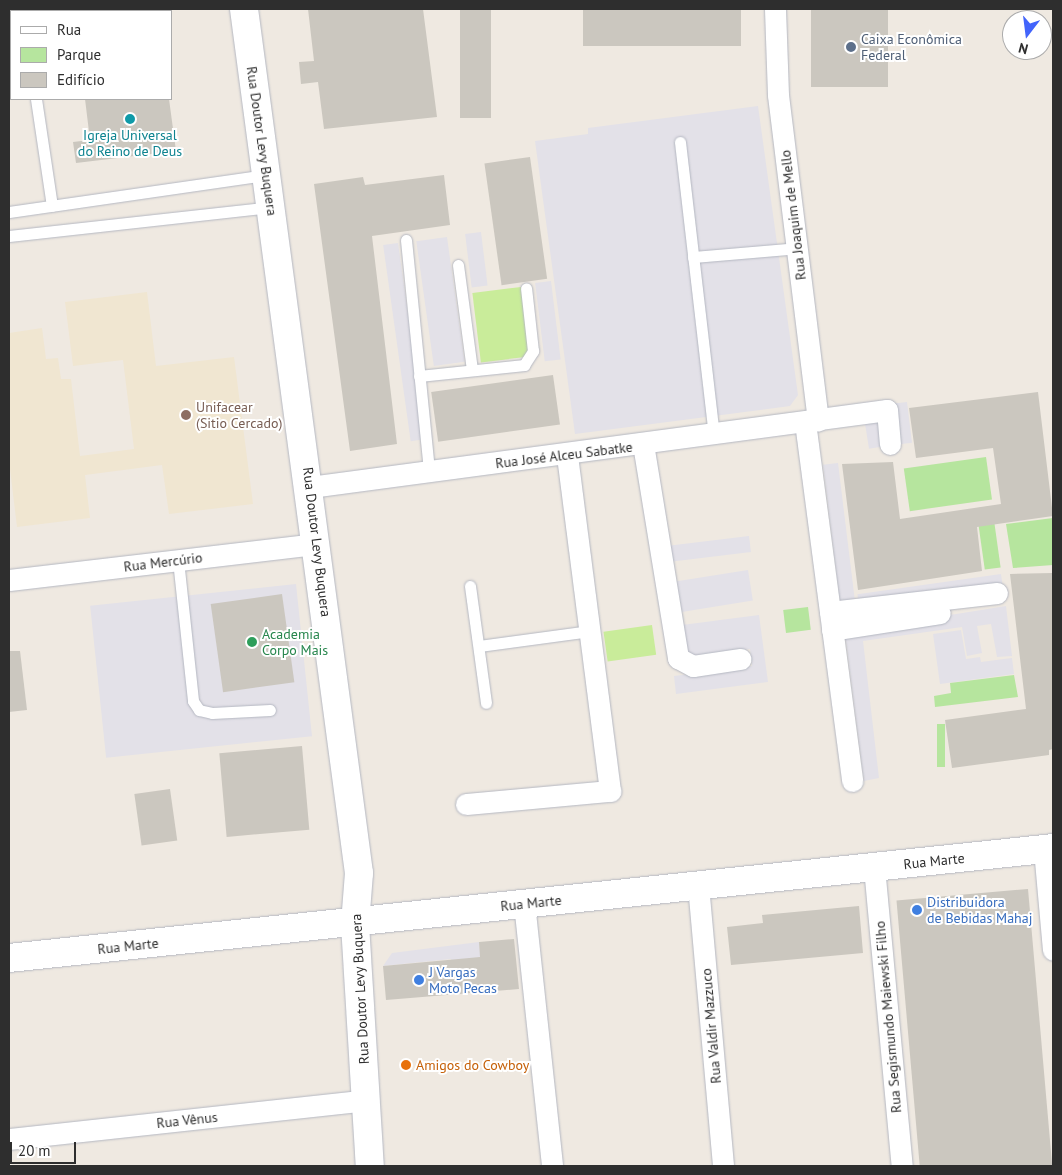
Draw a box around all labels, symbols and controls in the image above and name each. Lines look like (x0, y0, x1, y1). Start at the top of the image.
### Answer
legend (10, 10, 172, 100)
north arrow (1002, 10, 1052, 60)
text: Rua (57, 20, 81, 39)
place label: Caixa Econômica Federal (861, 31, 962, 64)
text: N (1017, 39, 1030, 58)
marker: Caixa Econômica Federal (845, 41, 857, 53)
text: Parque (57, 45, 101, 64)
street label: Rua Doutor Levy Buquera (243, 65, 281, 217)
text: Edifício (57, 70, 105, 89)
marker: Igreja Universal do Reino de Deus (124, 113, 136, 125)
place label: Igreja Universal do Reino de Deus (78, 127, 182, 160)
street label: Rua Joaquim de Mello (777, 149, 809, 281)
place label: Unifacear (Sitio Cercado) (196, 399, 282, 432)
marker: Unifacear (Sitio Cercado) (180, 409, 192, 421)
street label: Rua José Alceu Sabatke (494, 438, 634, 472)
street label: Rua Doutor Levy Buquera (299, 466, 335, 618)
street label: Rua Mercúrio (123, 549, 203, 575)
place label: Academia Corpo Mais (262, 626, 328, 658)
marker: Academia Corpo Mais (246, 636, 258, 648)
street label: Rua Marte (903, 849, 965, 873)
street label: Rua Marte (500, 891, 562, 915)
place label: Distribuidora de Bebidas Mahaj (927, 894, 1032, 926)
marker: Distribuidora de Bebidas Mahaj (911, 904, 923, 916)
street label: Rua Doutor Levy Buquera (348, 913, 372, 1065)
street label: Rua Segismundo Maiewski Filho (871, 920, 905, 1114)
street label: Rua Marte (97, 934, 159, 958)
place label: J Vargas Moto Pecas (429, 964, 497, 996)
street label: Rua Valdir Mazzuco (698, 967, 724, 1085)
marker: J Vargas Moto Pecas (413, 974, 425, 986)
place label: Amigos do Cowboy (416, 1057, 529, 1073)
marker: Amigos do Cowboy (400, 1059, 412, 1071)
street label: Rua Vênus (155, 1108, 219, 1132)
scale bar (12, 1132, 79, 1164)
text: 20 m (18, 1141, 51, 1160)

